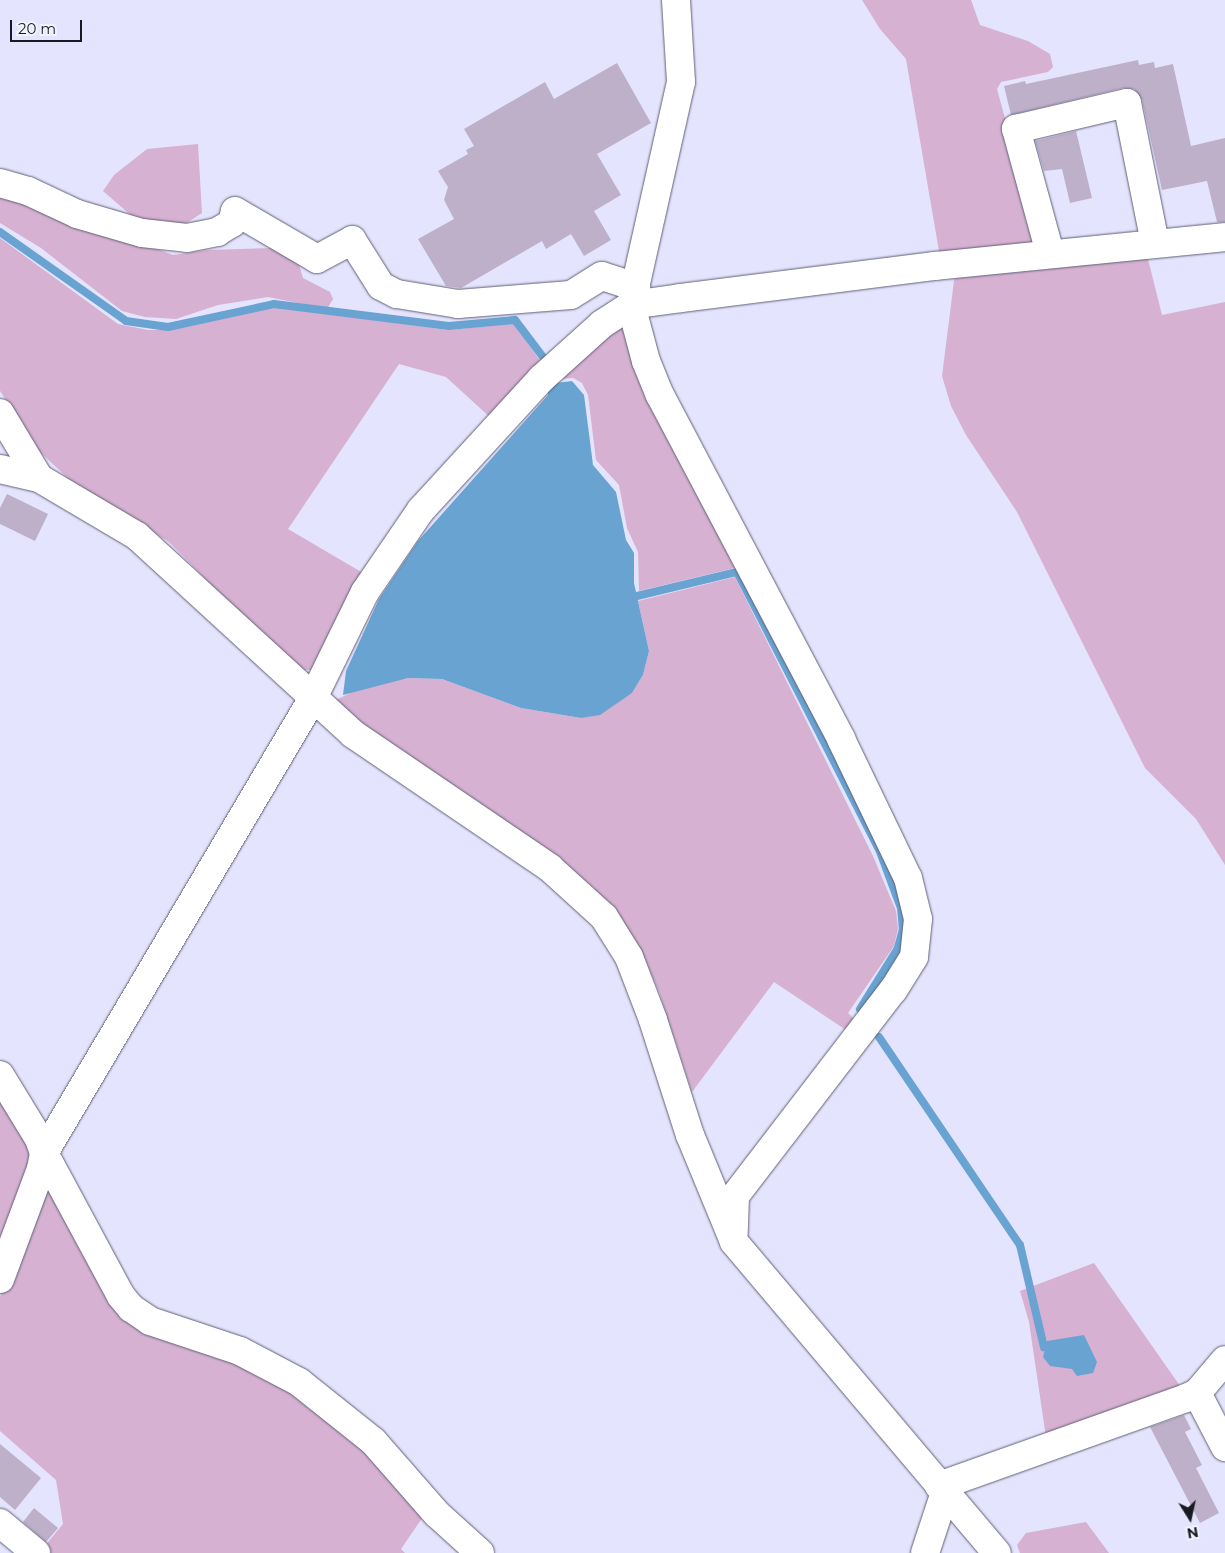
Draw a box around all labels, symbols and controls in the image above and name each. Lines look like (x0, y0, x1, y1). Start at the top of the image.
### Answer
scale bar (12, 10, 85, 42)
text: 20 m (18, 19, 56, 38)
north arrow (1165, 1493, 1215, 1543)
text: N (1185, 1523, 1200, 1543)

